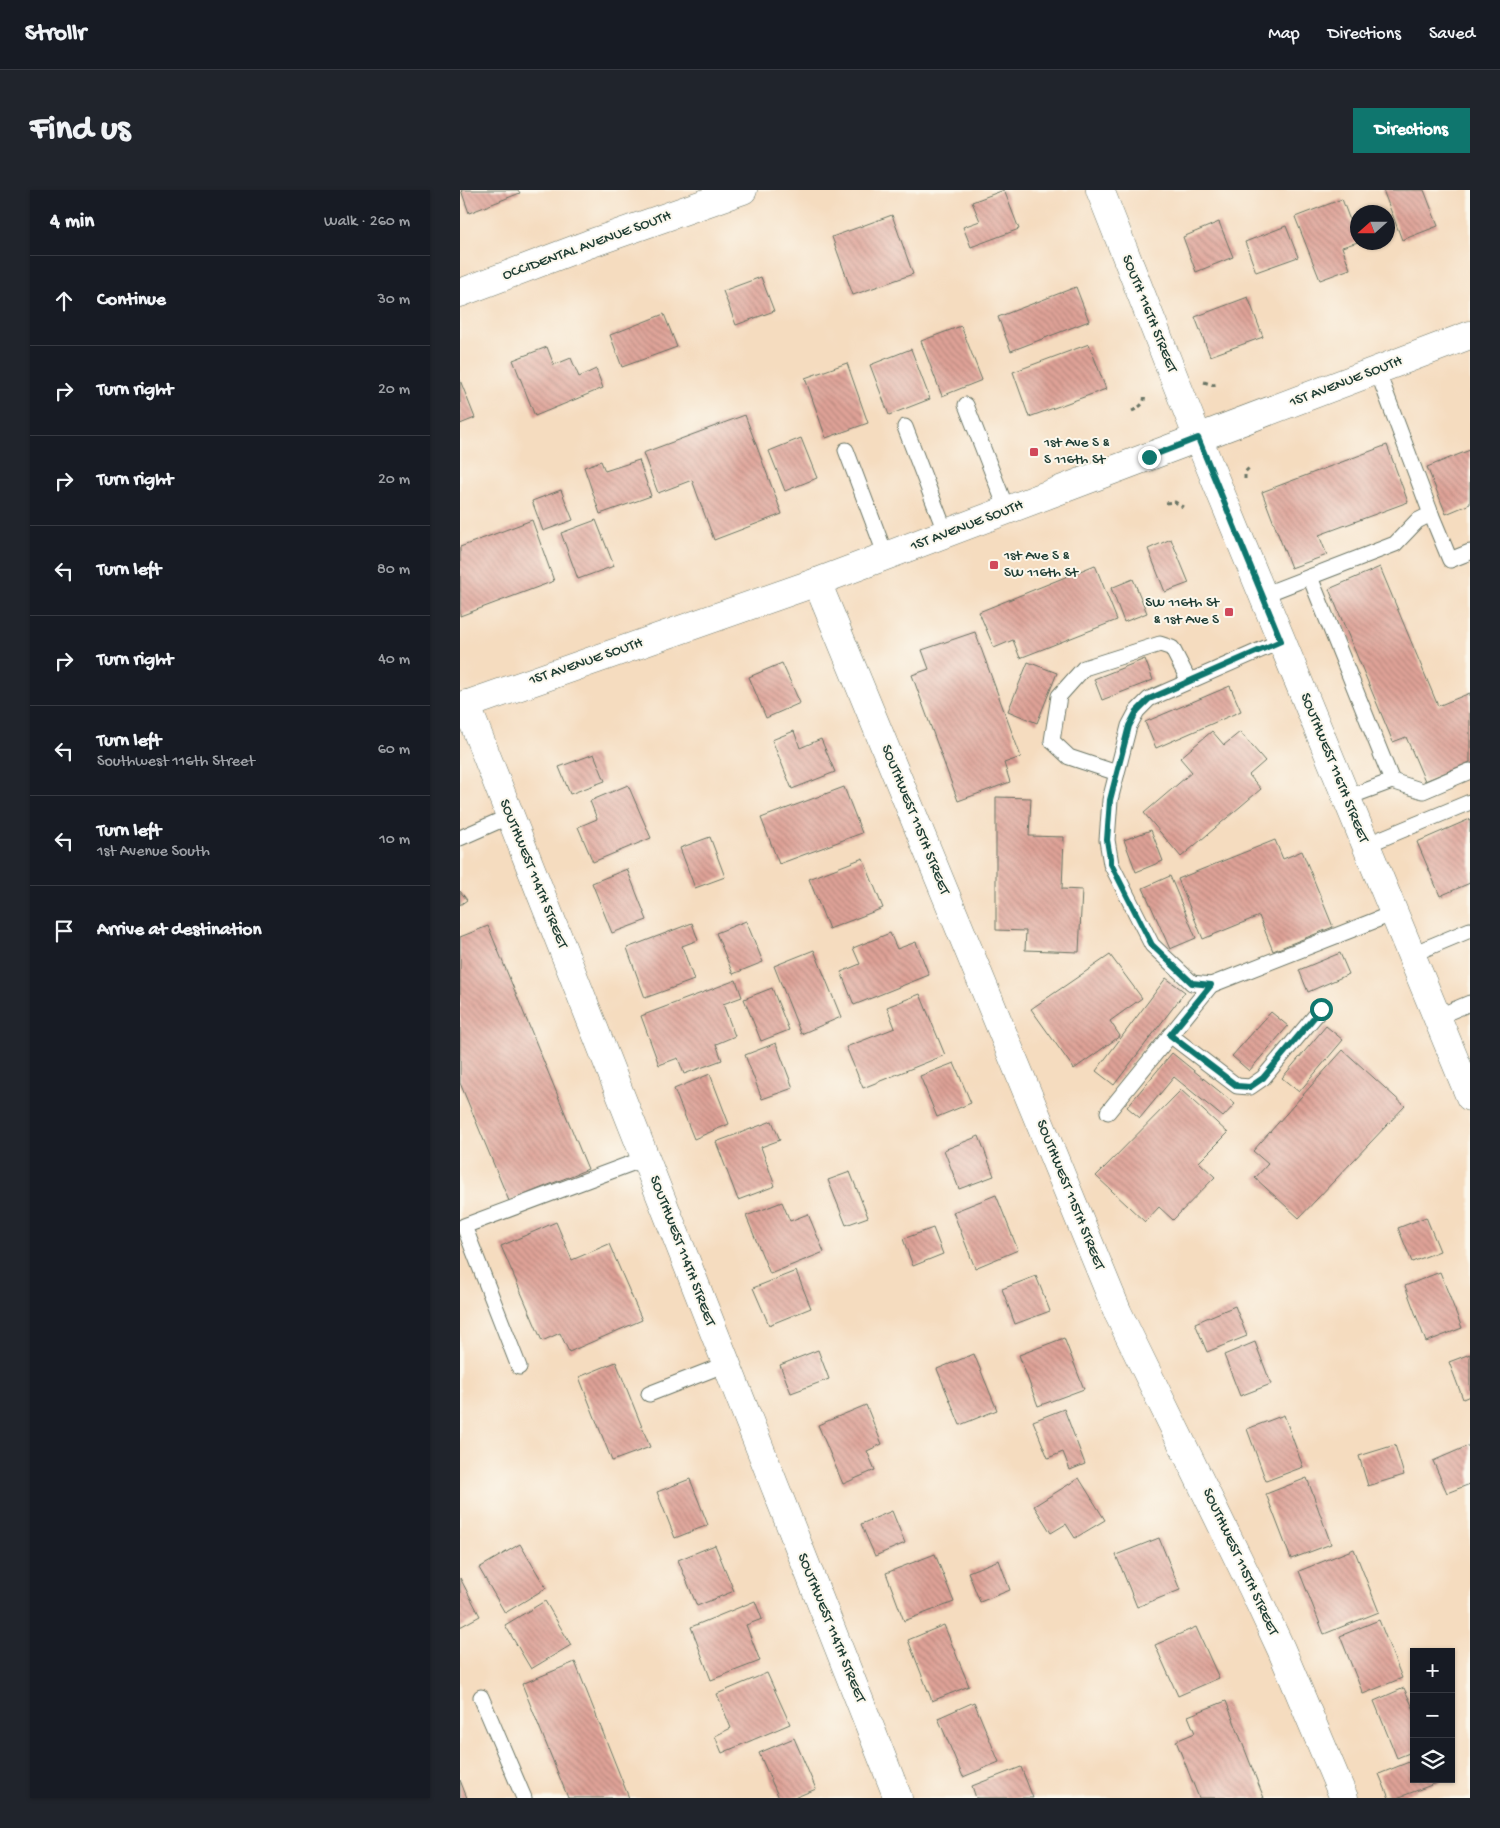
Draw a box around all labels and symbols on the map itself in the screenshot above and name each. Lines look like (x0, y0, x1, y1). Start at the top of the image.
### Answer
north arrow (1350, 205, 1395, 250)
street label: OCCIDENTAL AVENUE SOUTH (500, 207, 674, 285)
street label: SOUTH 116TH STREET (1117, 253, 1181, 377)
street label: 1ST AVENUE SOUTH (1286, 352, 1405, 412)
place label: 1st Ave S & S 116th St (1043, 434, 1110, 469)
marker: 1st Ave S & S 116th St (1028, 446, 1040, 458)
route end (1138, 446, 1161, 469)
street label: 1ST AVENUE SOUTH (907, 496, 1026, 556)
place label: 1st Ave S & SW 116th St (1003, 547, 1080, 582)
marker: 1st Ave S & SW 116th St (988, 559, 1000, 571)
place label: SW 116th St & 1st Ave S (1145, 594, 1221, 629)
marker: SW 116th St & 1st Ave S (1223, 606, 1235, 618)
street label: 1ST AVENUE SOUTH (526, 634, 646, 690)
street label: SOUTHWEST 116TH STREET (1296, 690, 1373, 847)
street label: SOUTHWEST 115TH STREET (877, 742, 954, 899)
street label: SOUTHWEST 114TH STREET (495, 797, 572, 952)
route start (1310, 998, 1333, 1021)
street label: SOUTHWEST 115TH STREET (1032, 1117, 1109, 1274)
street label: SOUTHWEST 114TH STREET (645, 1173, 719, 1330)
street label: SOUTHWEST 115TH STREET (1198, 1486, 1283, 1640)
street label: SOUTHWEST 114TH STREET (793, 1551, 870, 1706)

